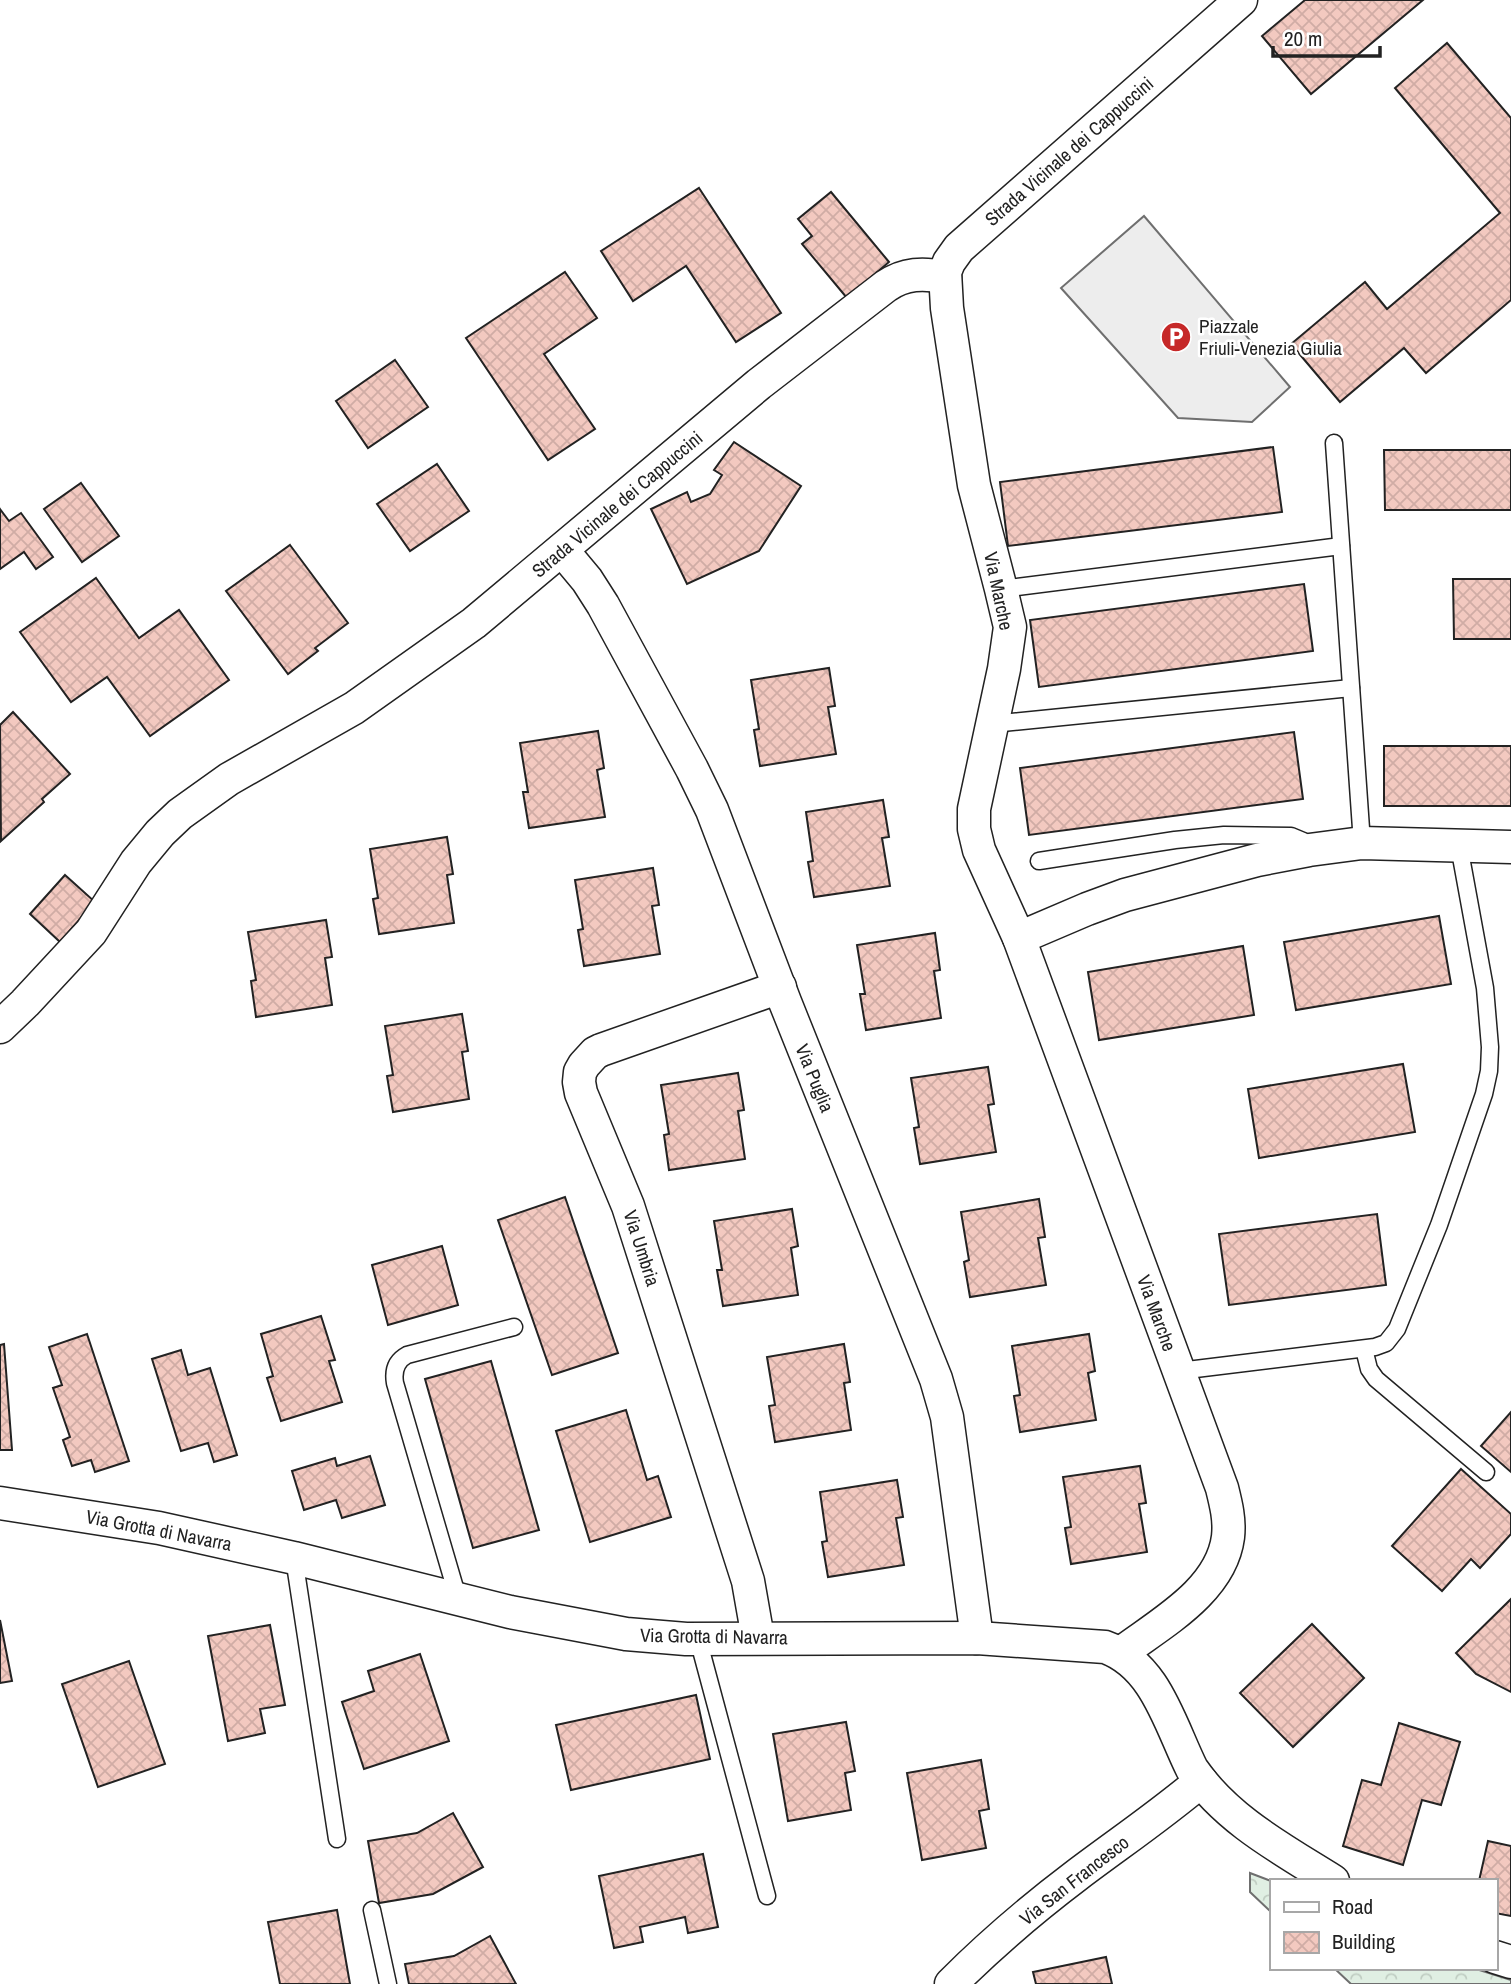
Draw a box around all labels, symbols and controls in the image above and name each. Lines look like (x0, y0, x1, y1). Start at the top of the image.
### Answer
scale bar (1273, 14, 1380, 58)
text: 20 m (1284, 24, 1322, 53)
street label: Strada Vicinale dei Cappuccini (979, 71, 1159, 231)
place label: Piazzale Friuli-Venezia Giulia (1199, 313, 1342, 361)
parking icon: Piazzale Friuli-Venezia Giulia (1159, 320, 1193, 354)
street label: Strada Vicinale dei Cappuccini (526, 425, 708, 583)
street label: Via Marche (978, 549, 1020, 633)
street label: Via Puglia (790, 1040, 841, 1116)
street label: Via Umbria (618, 1207, 667, 1290)
street label: Via Marche (1131, 1271, 1183, 1355)
street label: Via Grotta di Navarra (84, 1503, 234, 1557)
street label: Via Grotta di Navarra (640, 1622, 788, 1650)
street label: Via San Francesco (1014, 1829, 1134, 1931)
legend (1270, 1879, 1497, 1970)
text: Road (1332, 1892, 1373, 1921)
text: Building (1332, 1927, 1396, 1956)

